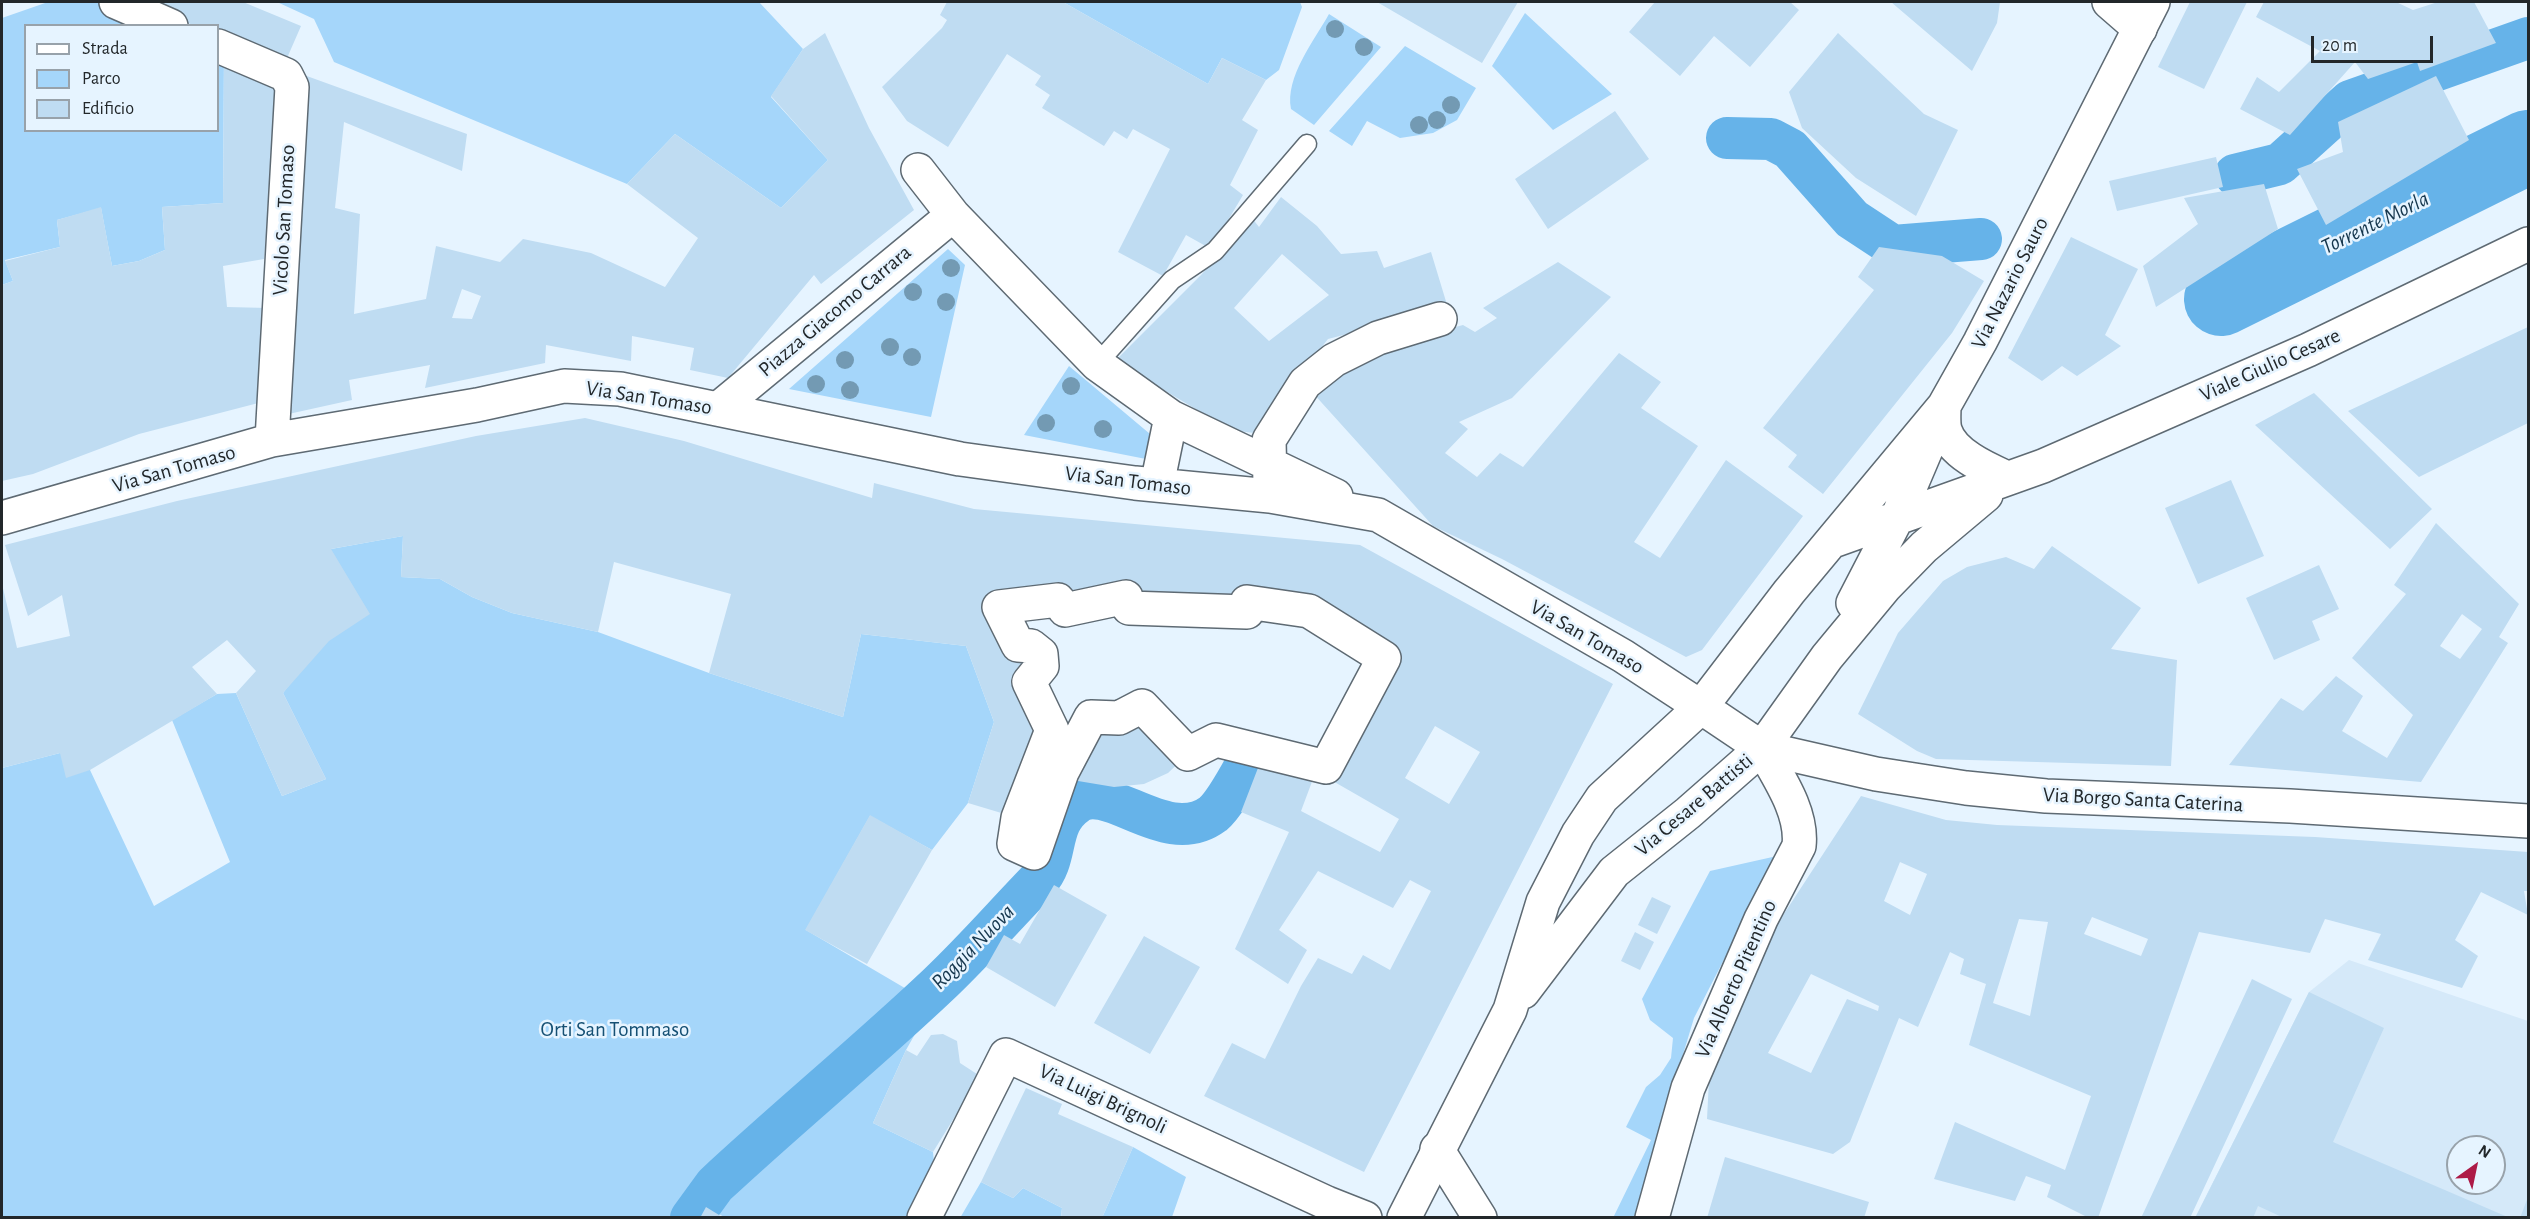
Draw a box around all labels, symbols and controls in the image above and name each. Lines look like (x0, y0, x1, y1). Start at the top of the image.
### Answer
legend (24, 24, 219, 132)
scale bar (2314, 24, 2436, 62)
text: 20 m (2322, 37, 2357, 55)
text: Strada (82, 40, 128, 58)
text: Parco (82, 70, 121, 88)
text: Edificio (82, 100, 134, 118)
street label: Vicolo San Tomaso (267, 144, 301, 296)
water label: Torrente Morla (2317, 186, 2433, 260)
street label: Via Nazario Sauro (1966, 213, 2054, 353)
street label: Piazza Giacomo Carrara (753, 240, 917, 382)
street label: Viale Giulio Cesare (2196, 323, 2344, 407)
street label: Via San Tomaso (584, 376, 714, 420)
street label: Via San Tomaso (110, 439, 238, 499)
street label: Via San Tomaso (1063, 461, 1193, 501)
street label: Via San Tomaso (1526, 594, 1648, 680)
street label: Via Cesare Battisti (1630, 748, 1758, 862)
street label: Via Borgo Santa Caterina (2042, 782, 2244, 818)
street label: Via Alberto Pitentino (1690, 896, 1782, 1062)
water label: Roggia Nuova (926, 899, 1020, 995)
park label: Orti San Tommaso (541, 1017, 689, 1043)
street label: Via Luigi Brignoli (1035, 1058, 1171, 1140)
north arrow (2446, 1135, 2506, 1195)
text: N (2476, 1142, 2494, 1161)

